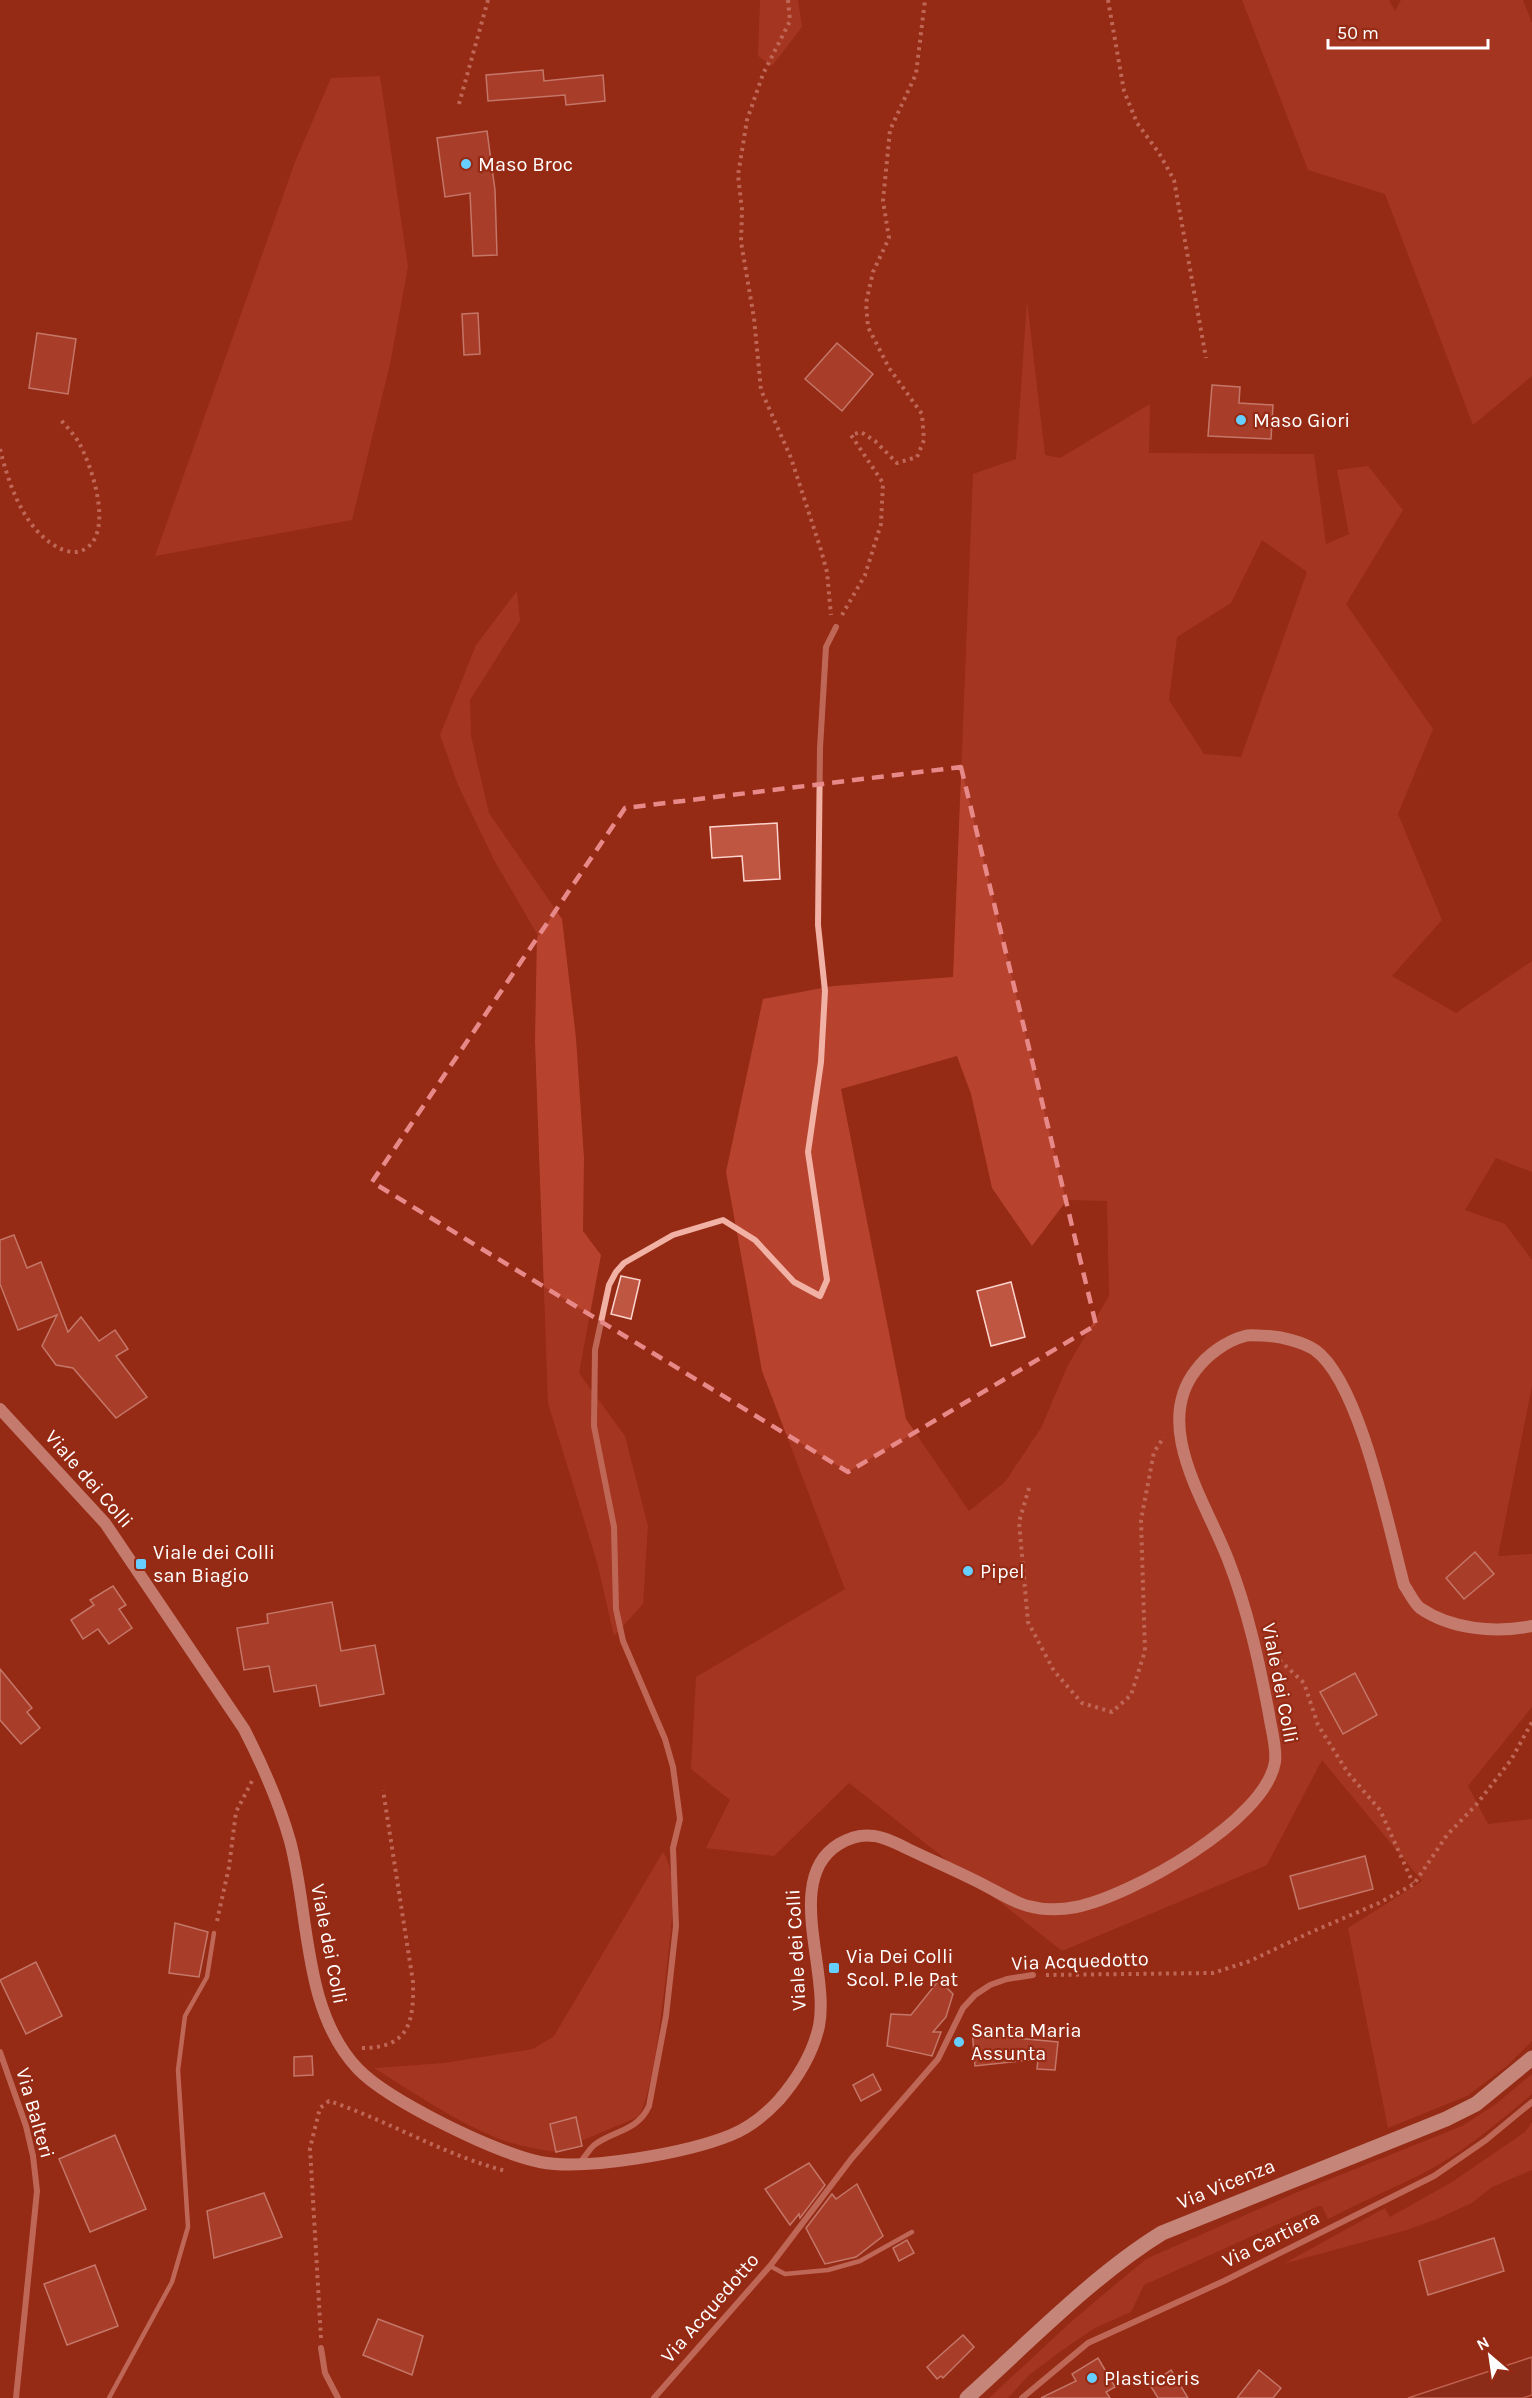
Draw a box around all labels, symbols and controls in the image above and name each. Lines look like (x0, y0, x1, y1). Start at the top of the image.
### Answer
scale bar (1328, 12, 1488, 50)
text: 50 m (1337, 22, 1379, 44)
place label: Maso Broc (478, 153, 573, 176)
marker: Maso Broc (459, 157, 473, 171)
place label: Maso Giori (1253, 409, 1350, 432)
marker: Maso Giori (1234, 413, 1248, 427)
street label: Viale dei Colli (40, 1425, 138, 1533)
place label: Viale dei Colli san Biagio (153, 1541, 275, 1587)
marker: Viale dei Colli san Biagio (134, 1557, 148, 1571)
place label: Pipel (980, 1560, 1025, 1583)
marker: Pipel (961, 1564, 975, 1578)
street label: Viale dei Colli (1257, 1621, 1303, 1745)
street label: Viale dei Colli (306, 1882, 352, 2006)
street label: Viale dei Colli (781, 1888, 811, 2012)
place label: Via Dei Colli Scol. P.le Pat (846, 1945, 959, 1991)
street label: Via Acquedotto (1011, 1947, 1149, 1975)
marker: Via Dei Colli Scol. P.le Pat (827, 1961, 841, 1975)
place label: Santa Maria Assunta (971, 2019, 1082, 2065)
marker: Santa Maria Assunta (952, 2035, 966, 2049)
street label: Via Balteri (11, 2065, 59, 2161)
street label: Via Vicenza (1174, 2154, 1278, 2214)
street label: Via Cartiera (1219, 2206, 1323, 2272)
street label: Via Acquedotto (656, 2249, 764, 2367)
north arrow (1460, 2326, 1520, 2386)
text: N (1473, 2332, 1493, 2354)
place label: Plasticeris (1104, 2367, 1200, 2390)
marker: Plasticeris (1085, 2371, 1099, 2385)

